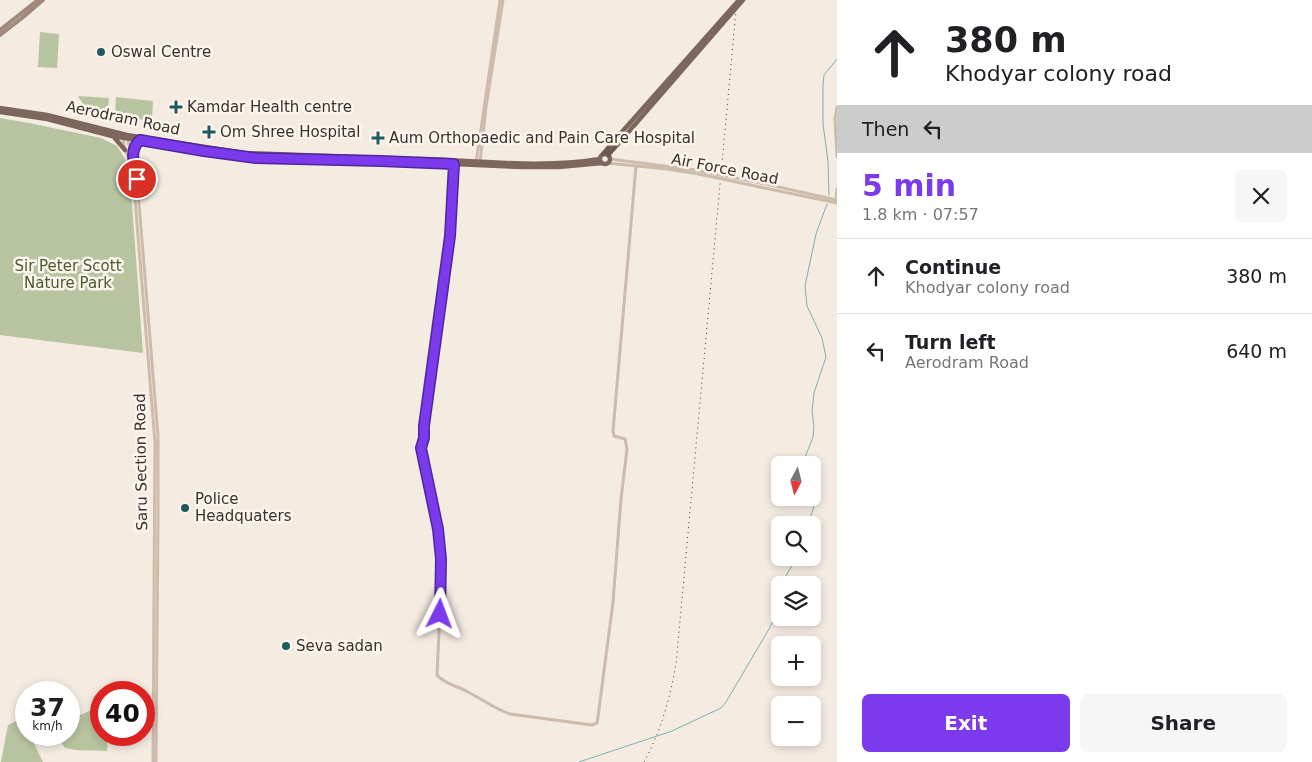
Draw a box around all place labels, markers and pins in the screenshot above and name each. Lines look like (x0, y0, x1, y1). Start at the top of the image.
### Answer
place label: Oswal Centre (111, 43, 211, 61)
marker: Oswal Centre (95, 46, 107, 58)
place label: Kamdar Health centre (187, 98, 352, 116)
marker: Kamdar Health centre (169, 100, 183, 114)
place label: Om Shree Hospital (220, 123, 360, 141)
marker: Om Shree Hospital (202, 125, 216, 139)
place label: Aum Orthopaedic and Pain Care Hospital (389, 129, 695, 147)
marker: Aum Orthopaedic and Pain Care Hospital (371, 131, 385, 145)
pin (116, 158, 158, 200)
place label: Police Headquaters (195, 490, 292, 525)
marker: Police Headquaters (179, 502, 191, 514)
place label: Seva sadan (296, 637, 383, 655)
marker: Seva sadan (280, 640, 292, 652)

